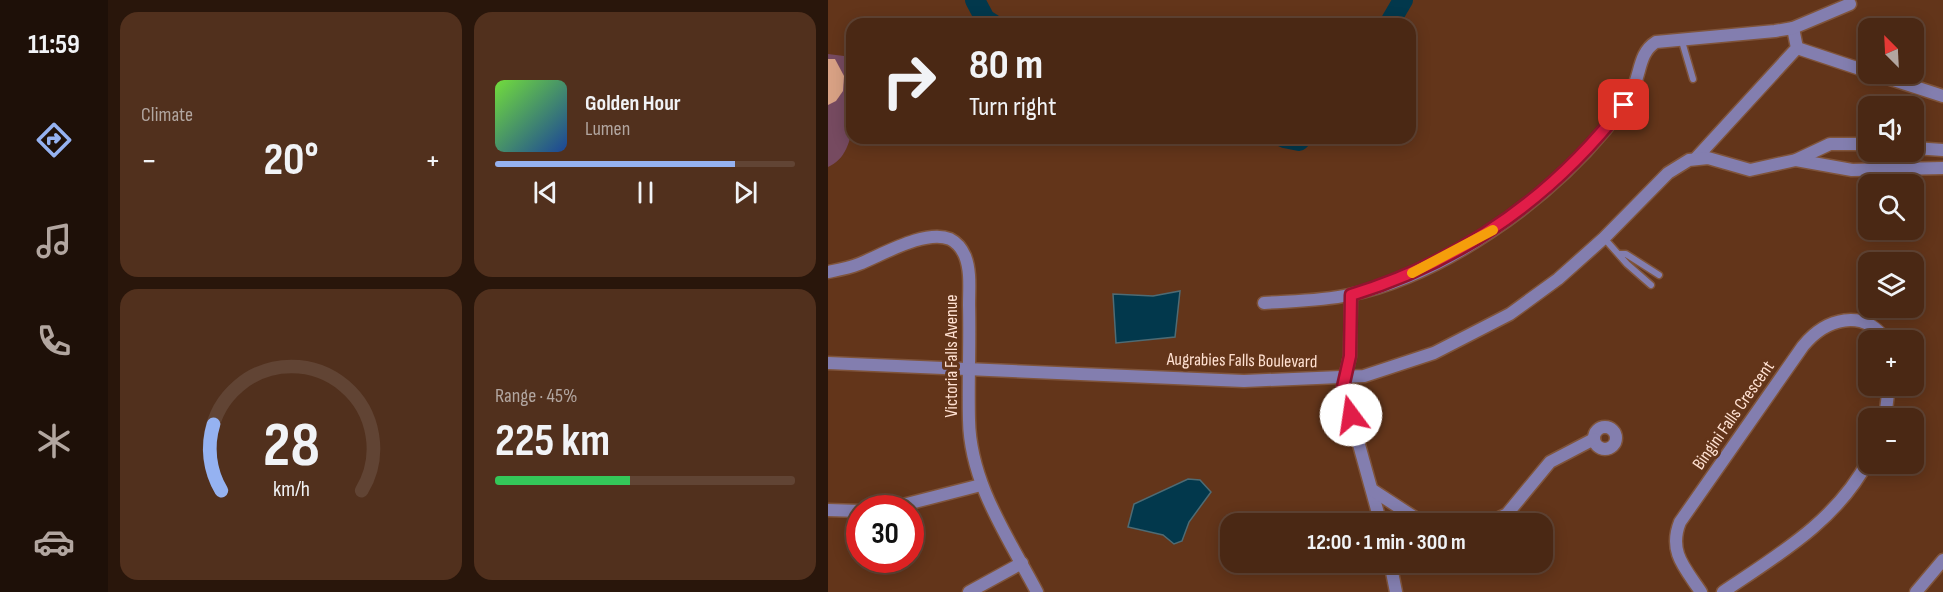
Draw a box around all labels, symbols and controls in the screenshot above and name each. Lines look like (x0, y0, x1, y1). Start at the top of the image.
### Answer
north arrow (1858, 18, 1924, 84)
map controls (1858, 18, 1924, 474)
text: 11:59 (28, 29, 80, 61)
text: 80 m (969, 40, 1043, 91)
icon: right (870, 42, 948, 120)
pin (1598, 79, 1649, 130)
icon: arrive (1607, 88, 1640, 121)
text: Golden Hour (585, 90, 681, 117)
text: Turn right (969, 91, 1056, 123)
button: sound (1858, 96, 1924, 162)
text: Climate (141, 103, 193, 127)
text: Lumen (585, 117, 630, 141)
icon: directions (33, 119, 75, 161)
text: 20° (263, 133, 319, 188)
text: − (141, 141, 157, 181)
text: + (425, 141, 441, 181)
button: search (1858, 174, 1924, 240)
icon: previous (529, 176, 562, 209)
icon: pause (629, 176, 662, 209)
icon: next (729, 176, 762, 209)
icon: music (33, 220, 75, 262)
button: layers (1858, 252, 1924, 318)
street label: Victoria Falls Avenue (941, 294, 962, 418)
icon: phone (33, 320, 75, 362)
button: + (1858, 330, 1924, 396)
street label: Augrabies Falls Boulevard (1166, 349, 1317, 372)
street label: Bingini Falls Crescent (1688, 356, 1779, 474)
position arrow (1319, 383, 1383, 447)
text: Range · 45% (495, 384, 577, 408)
button: − (1858, 408, 1924, 474)
text: 28 (263, 409, 319, 484)
text: 225 km (495, 414, 610, 469)
icon: climate (33, 420, 75, 462)
text: km/h (272, 478, 310, 503)
speed limit sign: 30 (846, 495, 924, 573)
icon: car (33, 521, 75, 563)
text: 12:00 · 1 min · 300 m (1307, 529, 1466, 556)

